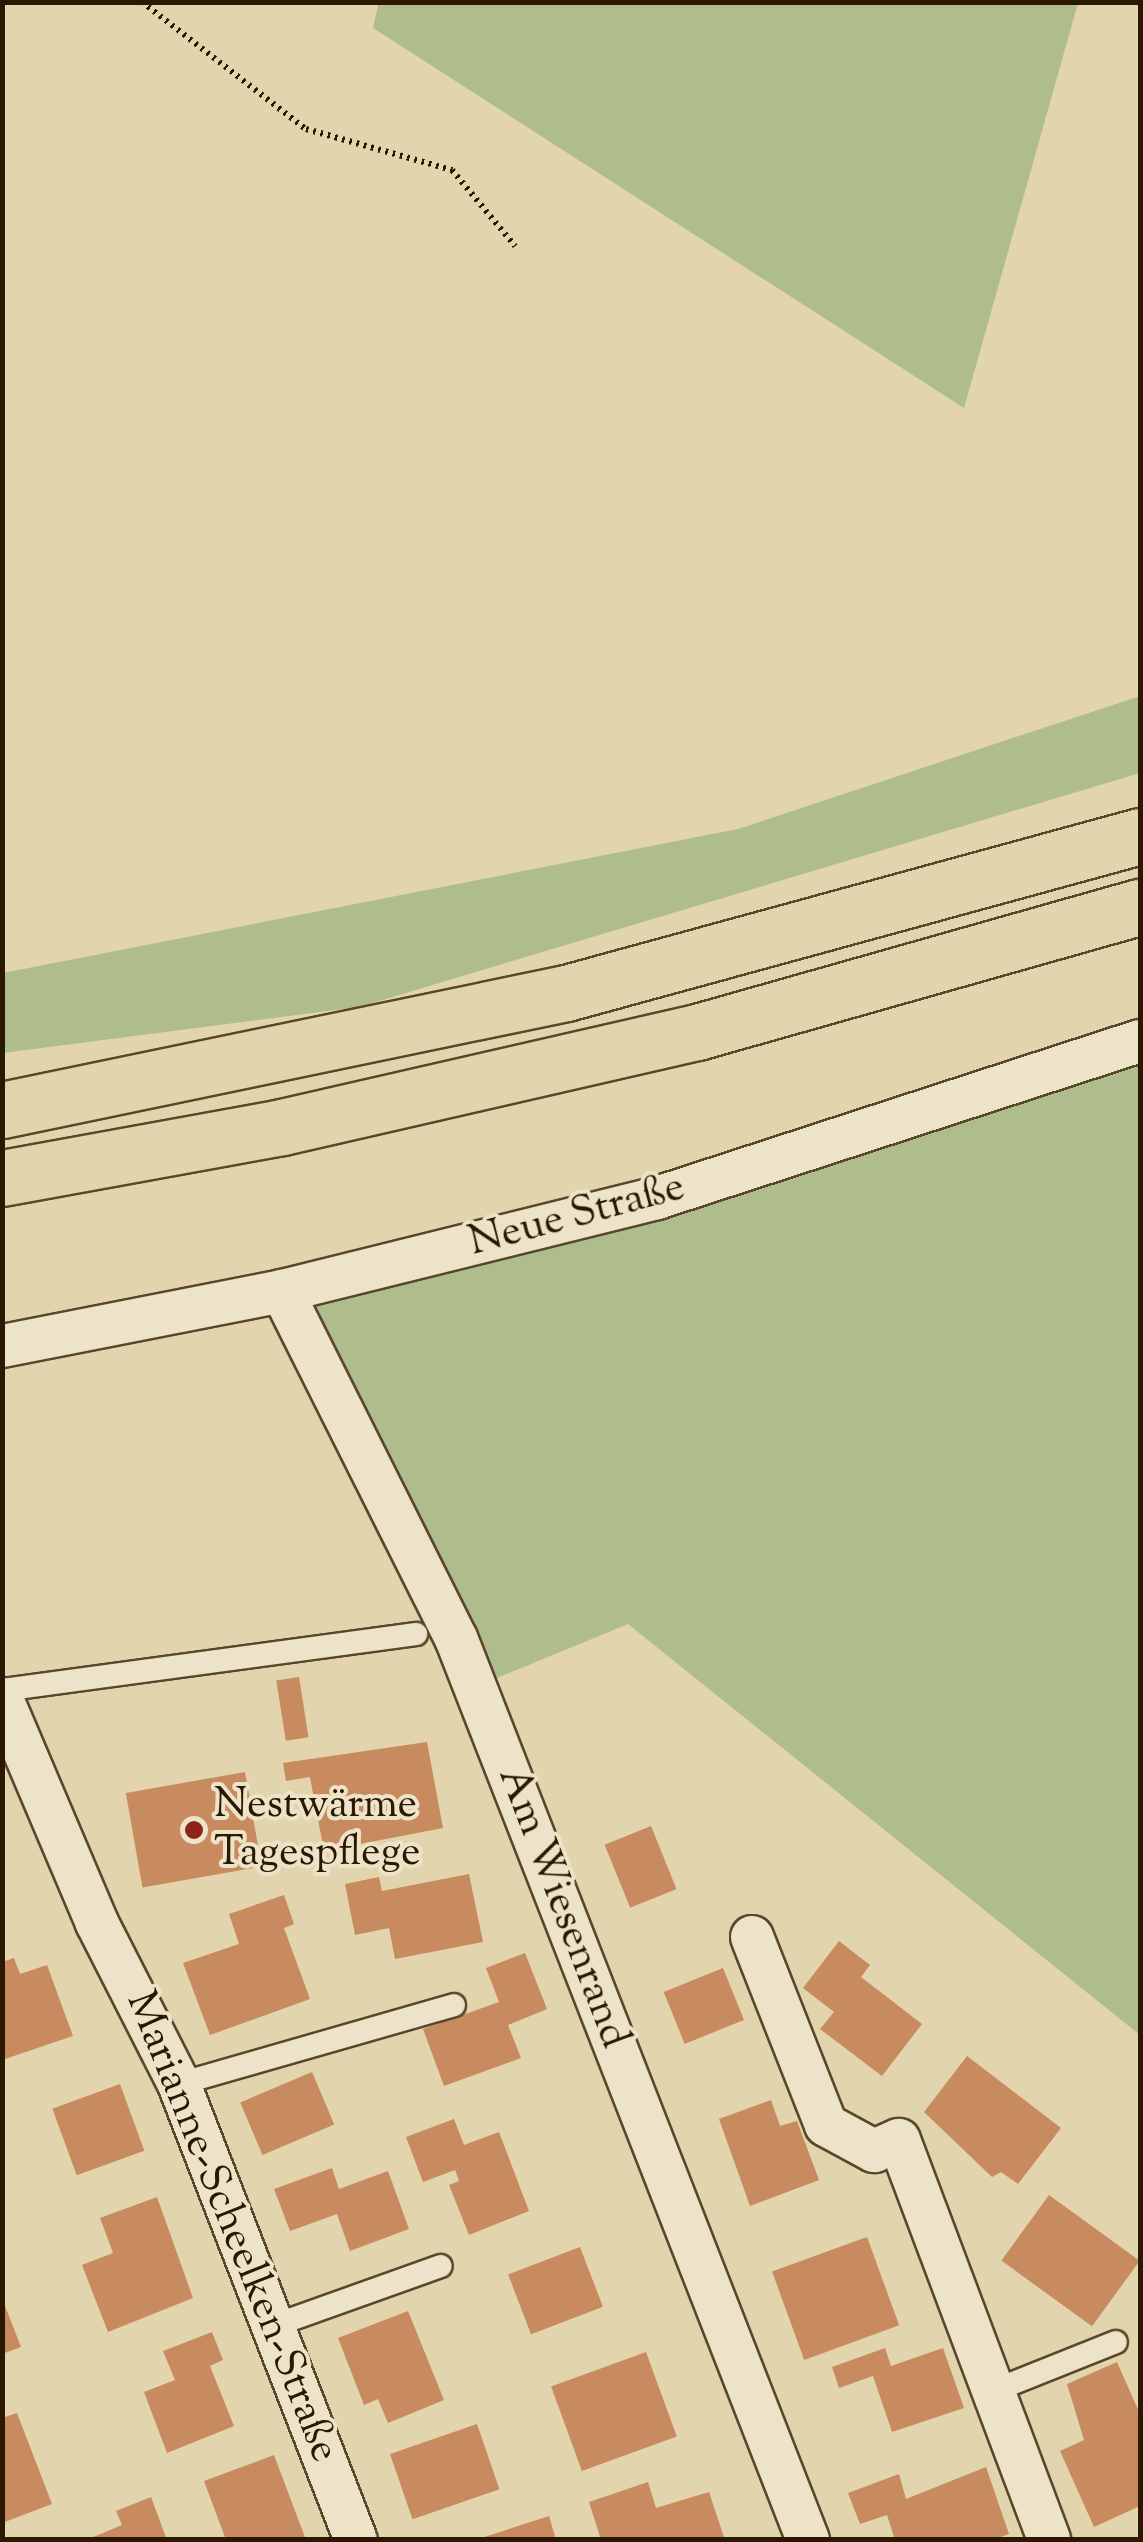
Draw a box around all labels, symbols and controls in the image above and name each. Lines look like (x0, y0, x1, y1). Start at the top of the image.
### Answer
street label: Neue Straße (464, 1163, 690, 1269)
street label: Am Wiesenrand (485, 1760, 639, 2056)
place label: Nestwärme Tagespflege (214, 1781, 420, 1880)
marker: Nestwärme Tagespflege (183, 1819, 205, 1841)
street label: Marianne-Scheelken-Straße (113, 1984, 349, 2470)

